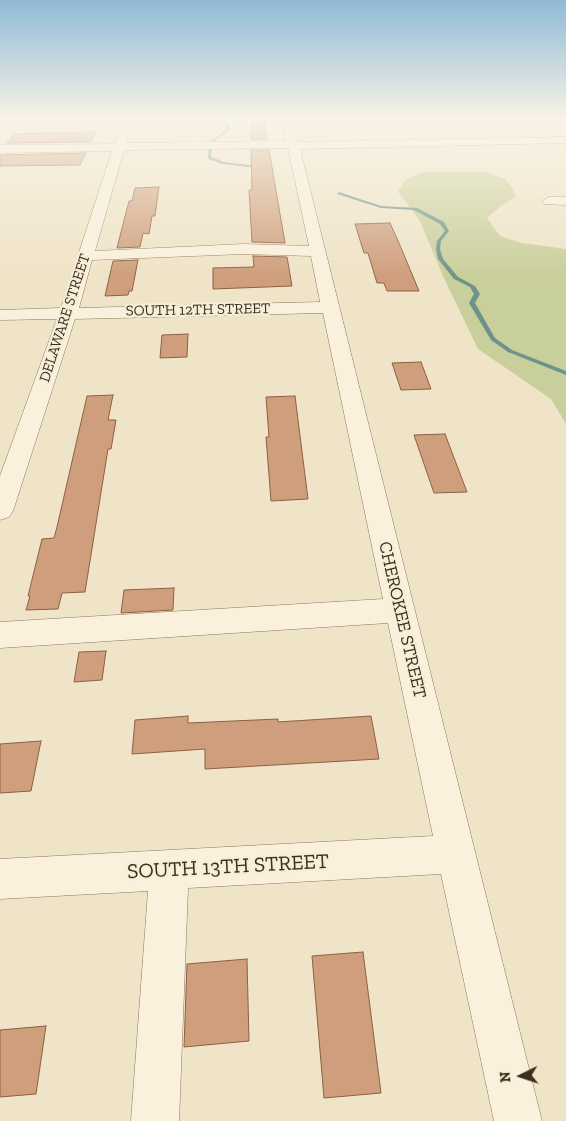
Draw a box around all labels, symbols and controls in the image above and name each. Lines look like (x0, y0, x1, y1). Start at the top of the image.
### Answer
street label: DELAWARE STREET (36, 251, 94, 385)
street label: SOUTH 12TH STREET (126, 300, 270, 320)
street label: CHEROKEE STREET (373, 539, 431, 701)
street label: SOUTH 13TH STREET (127, 849, 329, 885)
north arrow (496, 1051, 546, 1101)
text: N (497, 1071, 514, 1083)

